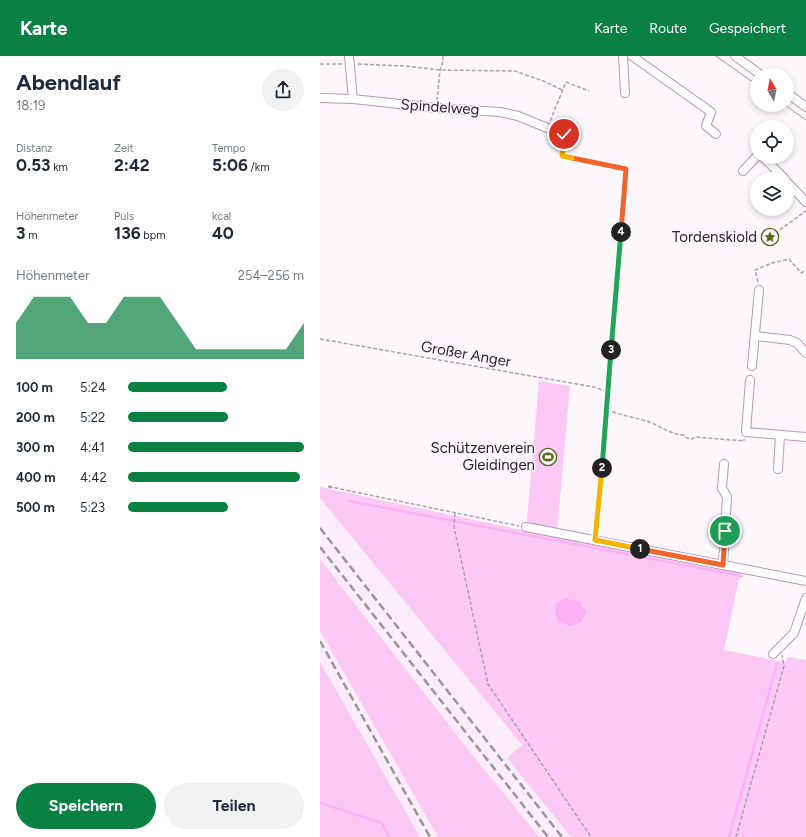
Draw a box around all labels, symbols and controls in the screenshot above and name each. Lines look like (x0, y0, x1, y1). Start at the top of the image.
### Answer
text: Karte (20, 17, 67, 40)
text: Karte (594, 20, 627, 37)
text: Route (649, 20, 687, 37)
text: Gespeichert (709, 20, 786, 37)
north arrow (750, 68, 794, 112)
map controls (750, 68, 794, 216)
text: Abendlauf (16, 69, 121, 96)
button: share (262, 69, 304, 111)
street label: Spindelweg (400, 95, 480, 119)
text: 18:19 (16, 98, 45, 113)
pin (547, 117, 581, 151)
button: locate (750, 120, 794, 164)
icon: check (553, 123, 575, 145)
text: Distanz (16, 142, 53, 155)
text: Zeit (114, 142, 134, 155)
text: Tempo (212, 142, 246, 155)
text: 0.53 (16, 155, 51, 175)
text: 2:42 (114, 155, 150, 175)
text: 5:06 (212, 155, 248, 175)
text: km (51, 161, 68, 174)
text: /km (248, 161, 270, 174)
button: layers (750, 172, 794, 216)
text: Höhenmeter (16, 210, 78, 223)
text: Puls (114, 210, 134, 223)
text: kcal (212, 210, 231, 223)
pin: 4 (611, 222, 631, 242)
text: 3 (16, 223, 25, 243)
text: 136 (114, 223, 141, 243)
text: 40 (212, 223, 234, 243)
text: 4 (618, 225, 624, 238)
place icon: Tordenskiold (760, 227, 780, 247)
place label: Tordenskiold (672, 228, 757, 246)
text: m (25, 229, 38, 242)
text: bpm (141, 229, 166, 242)
text: Höhenmeter (16, 268, 89, 283)
text: 254–256 m (238, 268, 304, 283)
street label: Großer Anger (420, 337, 512, 371)
pin: 3 (601, 340, 621, 360)
text: 3 (608, 343, 614, 356)
text: 100 m (16, 380, 53, 395)
text: 5:24 (80, 380, 106, 395)
text: 200 m (16, 410, 55, 425)
text: 5:22 (80, 410, 105, 425)
place label: Schützenverein Gleidingen (431, 439, 535, 474)
text: 300 m (16, 440, 55, 455)
text: 4:41 (80, 440, 105, 455)
sports icon: Schützenverein Gleidingen (538, 447, 558, 467)
pin: 2 (592, 458, 612, 478)
text: 2 (599, 461, 605, 474)
text: 400 m (16, 470, 56, 485)
text: 4:42 (80, 470, 107, 485)
text: 500 m (16, 500, 55, 515)
text: 5:23 (80, 500, 105, 515)
pin (708, 514, 742, 548)
icon: arrive (714, 520, 736, 542)
pin: 1 (630, 539, 650, 559)
text: 1 (638, 542, 642, 555)
button: Speichern (16, 783, 156, 829)
button: Teilen (164, 783, 304, 829)

